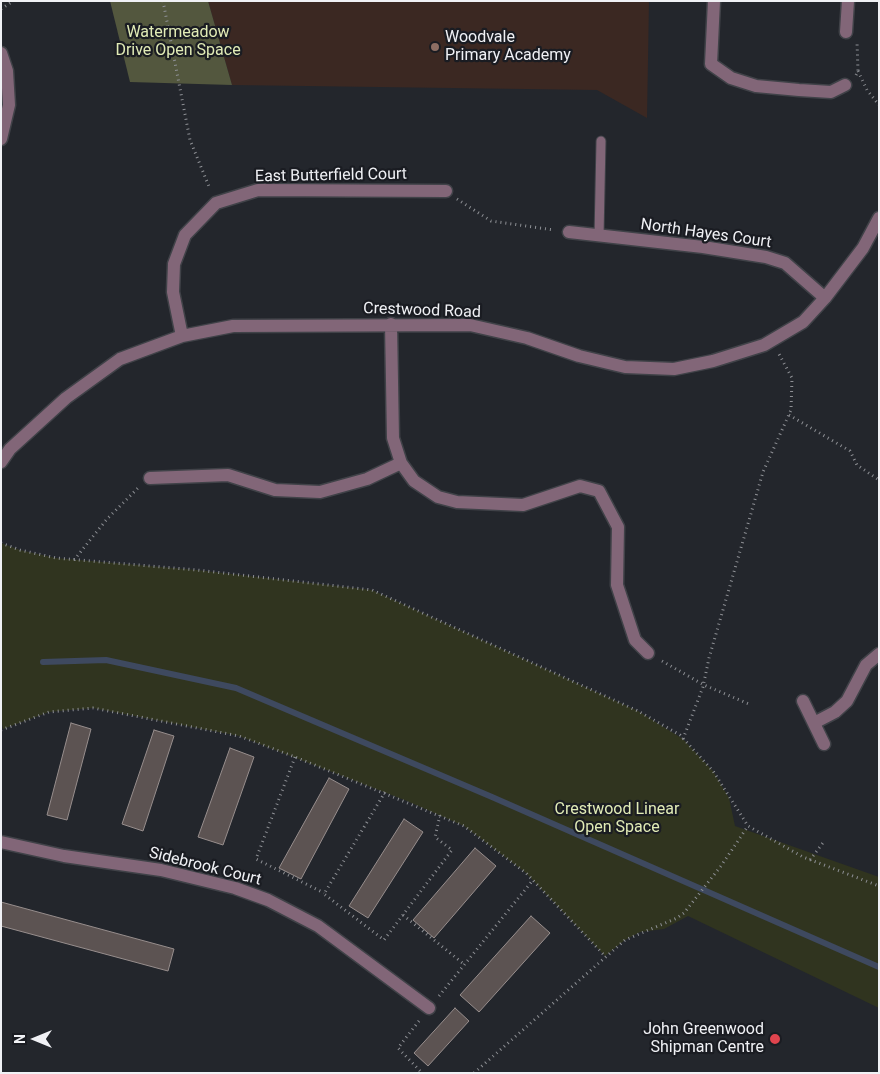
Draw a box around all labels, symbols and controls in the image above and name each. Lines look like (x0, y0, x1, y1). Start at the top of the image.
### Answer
park label: Watermeadow Drive Open Space (115, 23, 241, 61)
place label: Woodvale Primary Academy (445, 28, 571, 66)
marker: Woodvale Primary Academy (429, 41, 441, 53)
street label: East Butterfield Court (255, 165, 407, 187)
street label: North Hayes Court (639, 215, 773, 253)
street label: Crestwood Road (363, 299, 481, 323)
park label: Crestwood Linear Open Space (555, 800, 679, 838)
street label: Sidebrook Court (147, 844, 263, 890)
north arrow (10, 1014, 60, 1064)
place label: John Greenwood Shipman Centre (643, 1020, 764, 1058)
marker: John Greenwood Shipman Centre (768, 1032, 782, 1046)
text: N (12, 1034, 28, 1044)

